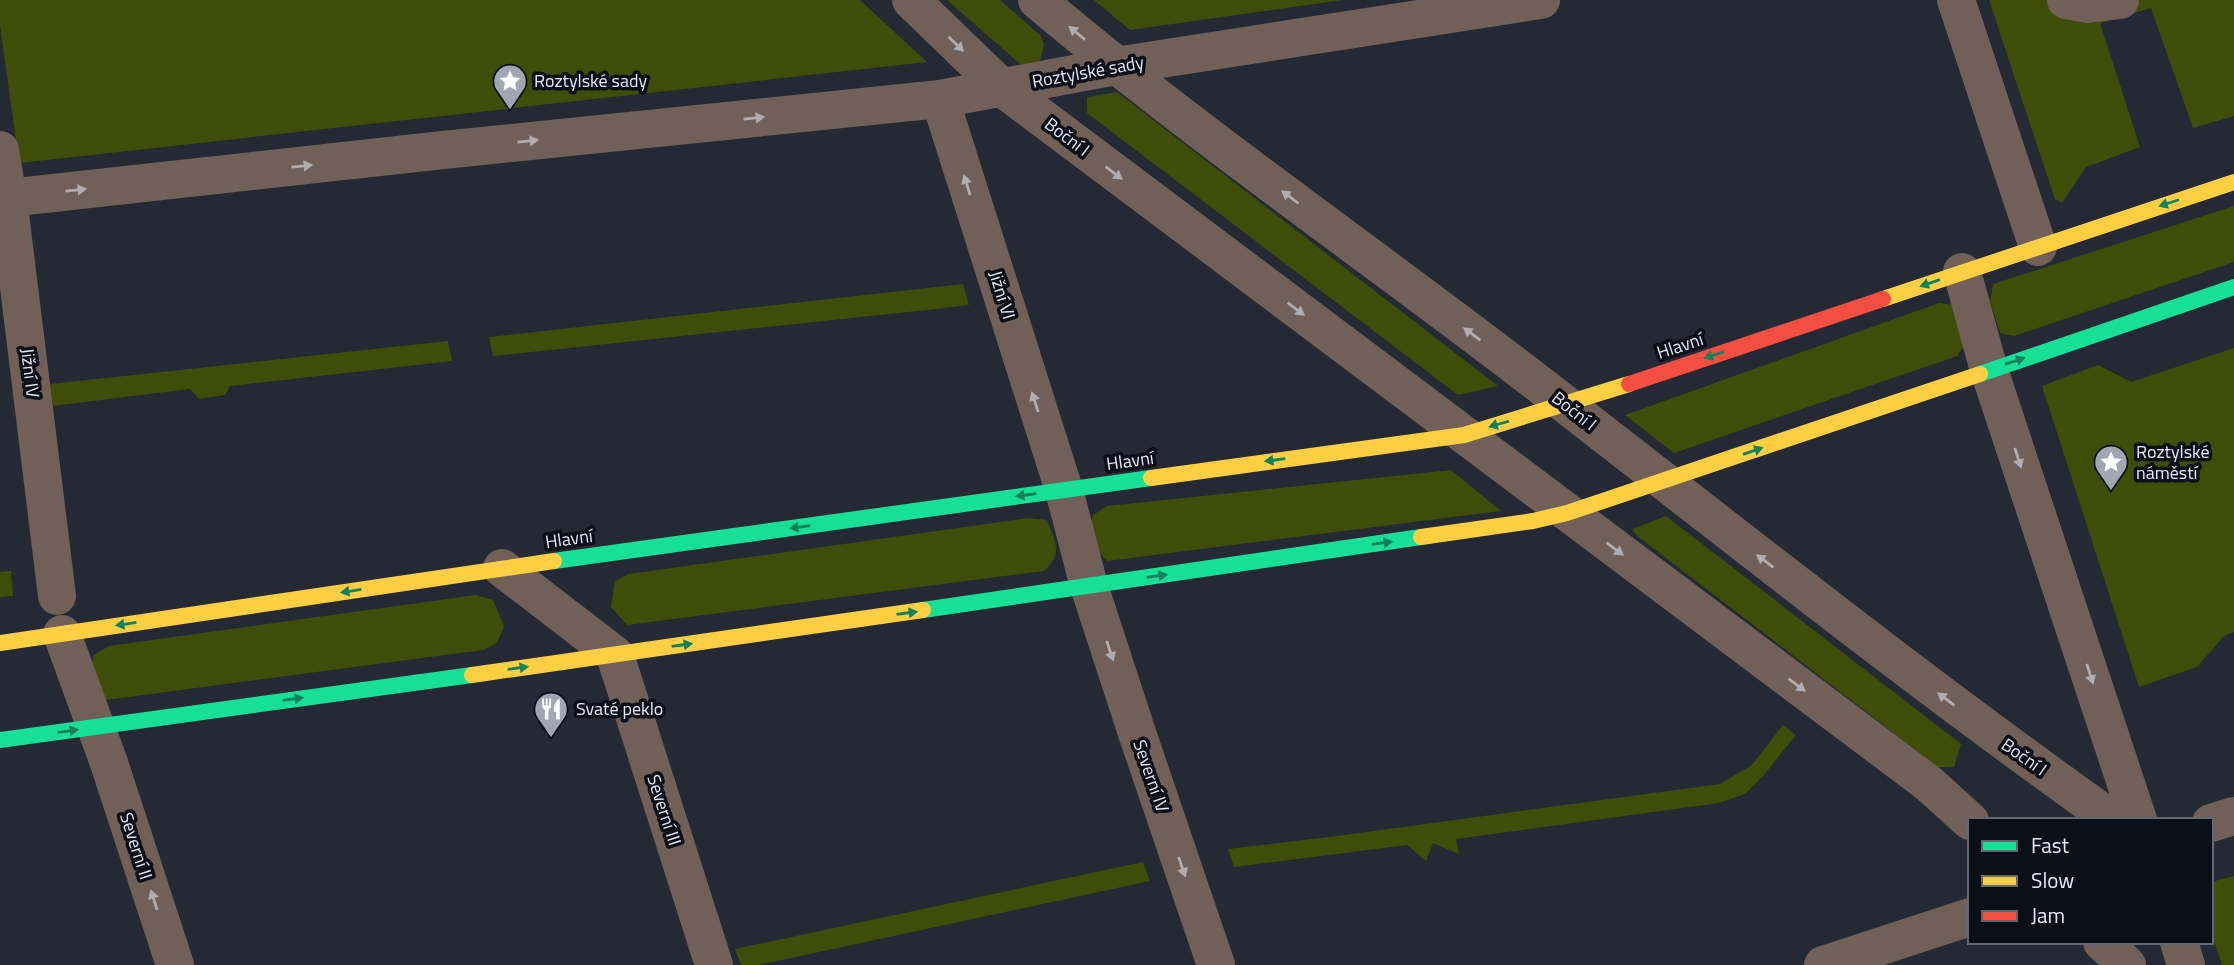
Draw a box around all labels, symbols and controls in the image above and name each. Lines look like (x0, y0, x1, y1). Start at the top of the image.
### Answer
one-way arrow (1068, 26, 1085, 41)
one-way arrow (947, 35, 964, 52)
street label: Roztylské sady (1030, 48, 1146, 95)
place icon: Roztylské sady (491, 62, 529, 111)
place label: Roztylské sady (534, 67, 647, 94)
street label: Boční I (1039, 111, 1096, 163)
one-way arrow (744, 112, 766, 123)
one-way arrow (517, 136, 539, 147)
one-way arrow (291, 160, 313, 171)
one-way arrow (1105, 165, 1123, 179)
one-way arrow (961, 174, 972, 195)
one-way arrow (65, 185, 87, 196)
one-way arrow (1281, 190, 1299, 205)
one-way arrow (2159, 198, 2180, 209)
street label: Jižní VI (982, 267, 1023, 323)
one-way arrow (1920, 278, 1941, 289)
one-way arrow (1287, 302, 1305, 316)
street label: Hlavní (1653, 325, 1709, 366)
one-way arrow (1463, 326, 1481, 341)
street label: Jižní IV (14, 347, 47, 400)
one-way arrow (1704, 350, 1725, 361)
one-way arrow (2005, 355, 2026, 366)
street label: Boční I (1546, 384, 1602, 437)
one-way arrow (1030, 391, 1040, 412)
one-way arrow (1489, 420, 1510, 430)
place label: Roztylské náměstí (2136, 438, 2210, 486)
place icon: Roztylské náměstí (2092, 443, 2130, 492)
street label: Hlavní (1105, 444, 1157, 477)
one-way arrow (1743, 445, 1764, 456)
one-way arrow (2013, 448, 2024, 469)
one-way arrow (1264, 455, 1286, 466)
one-way arrow (1015, 490, 1037, 501)
one-way arrow (789, 521, 811, 532)
street label: Hlavní (544, 522, 596, 555)
one-way arrow (1371, 537, 1393, 548)
one-way arrow (1606, 541, 1624, 555)
one-way arrow (1756, 554, 1774, 568)
one-way arrow (1146, 571, 1168, 582)
one-way arrow (340, 585, 362, 596)
one-way arrow (896, 607, 918, 618)
one-way arrow (115, 619, 137, 630)
one-way arrow (671, 640, 693, 651)
one-way arrow (1106, 641, 1116, 662)
one-way arrow (507, 662, 529, 673)
one-way arrow (2085, 663, 2096, 684)
one-way arrow (1788, 678, 1806, 692)
restaurant icon: Svaté peklo (532, 690, 570, 739)
one-way arrow (1937, 692, 1955, 706)
one-way arrow (282, 694, 304, 705)
place label: Svaté peklo (576, 695, 663, 722)
one-way arrow (57, 726, 79, 737)
street label: Boční I (1996, 731, 2053, 782)
street label: Severní IV (1126, 736, 1177, 816)
street label: Severní III (640, 771, 689, 849)
street label: Severní II (113, 809, 160, 883)
legend (1968, 818, 2213, 944)
text: Fast (2031, 829, 2070, 861)
one-way arrow (1177, 857, 1188, 878)
text: Slow (2031, 864, 2074, 896)
one-way arrow (148, 889, 159, 910)
text: Jam (2031, 899, 2065, 931)

